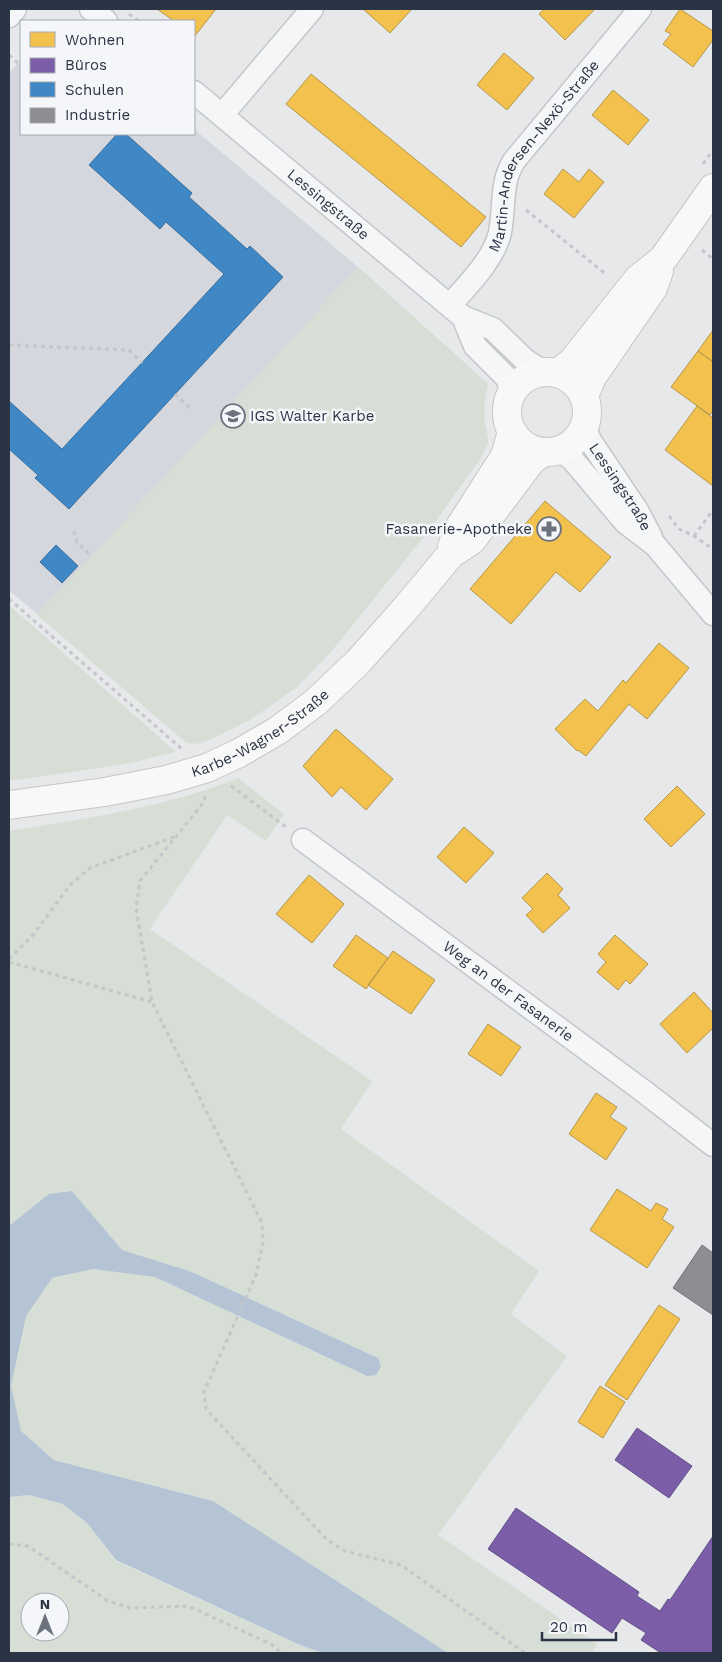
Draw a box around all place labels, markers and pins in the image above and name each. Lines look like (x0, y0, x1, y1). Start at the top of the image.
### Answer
school or university icon: IGS Walter Karbe (220, 403, 246, 429)
place label: IGS Walter Karbe (250, 407, 374, 425)
pharmacy icon: Fasanerie-Apotheke (536, 516, 562, 542)
place label: Fasanerie-Apotheke (385, 520, 532, 538)

